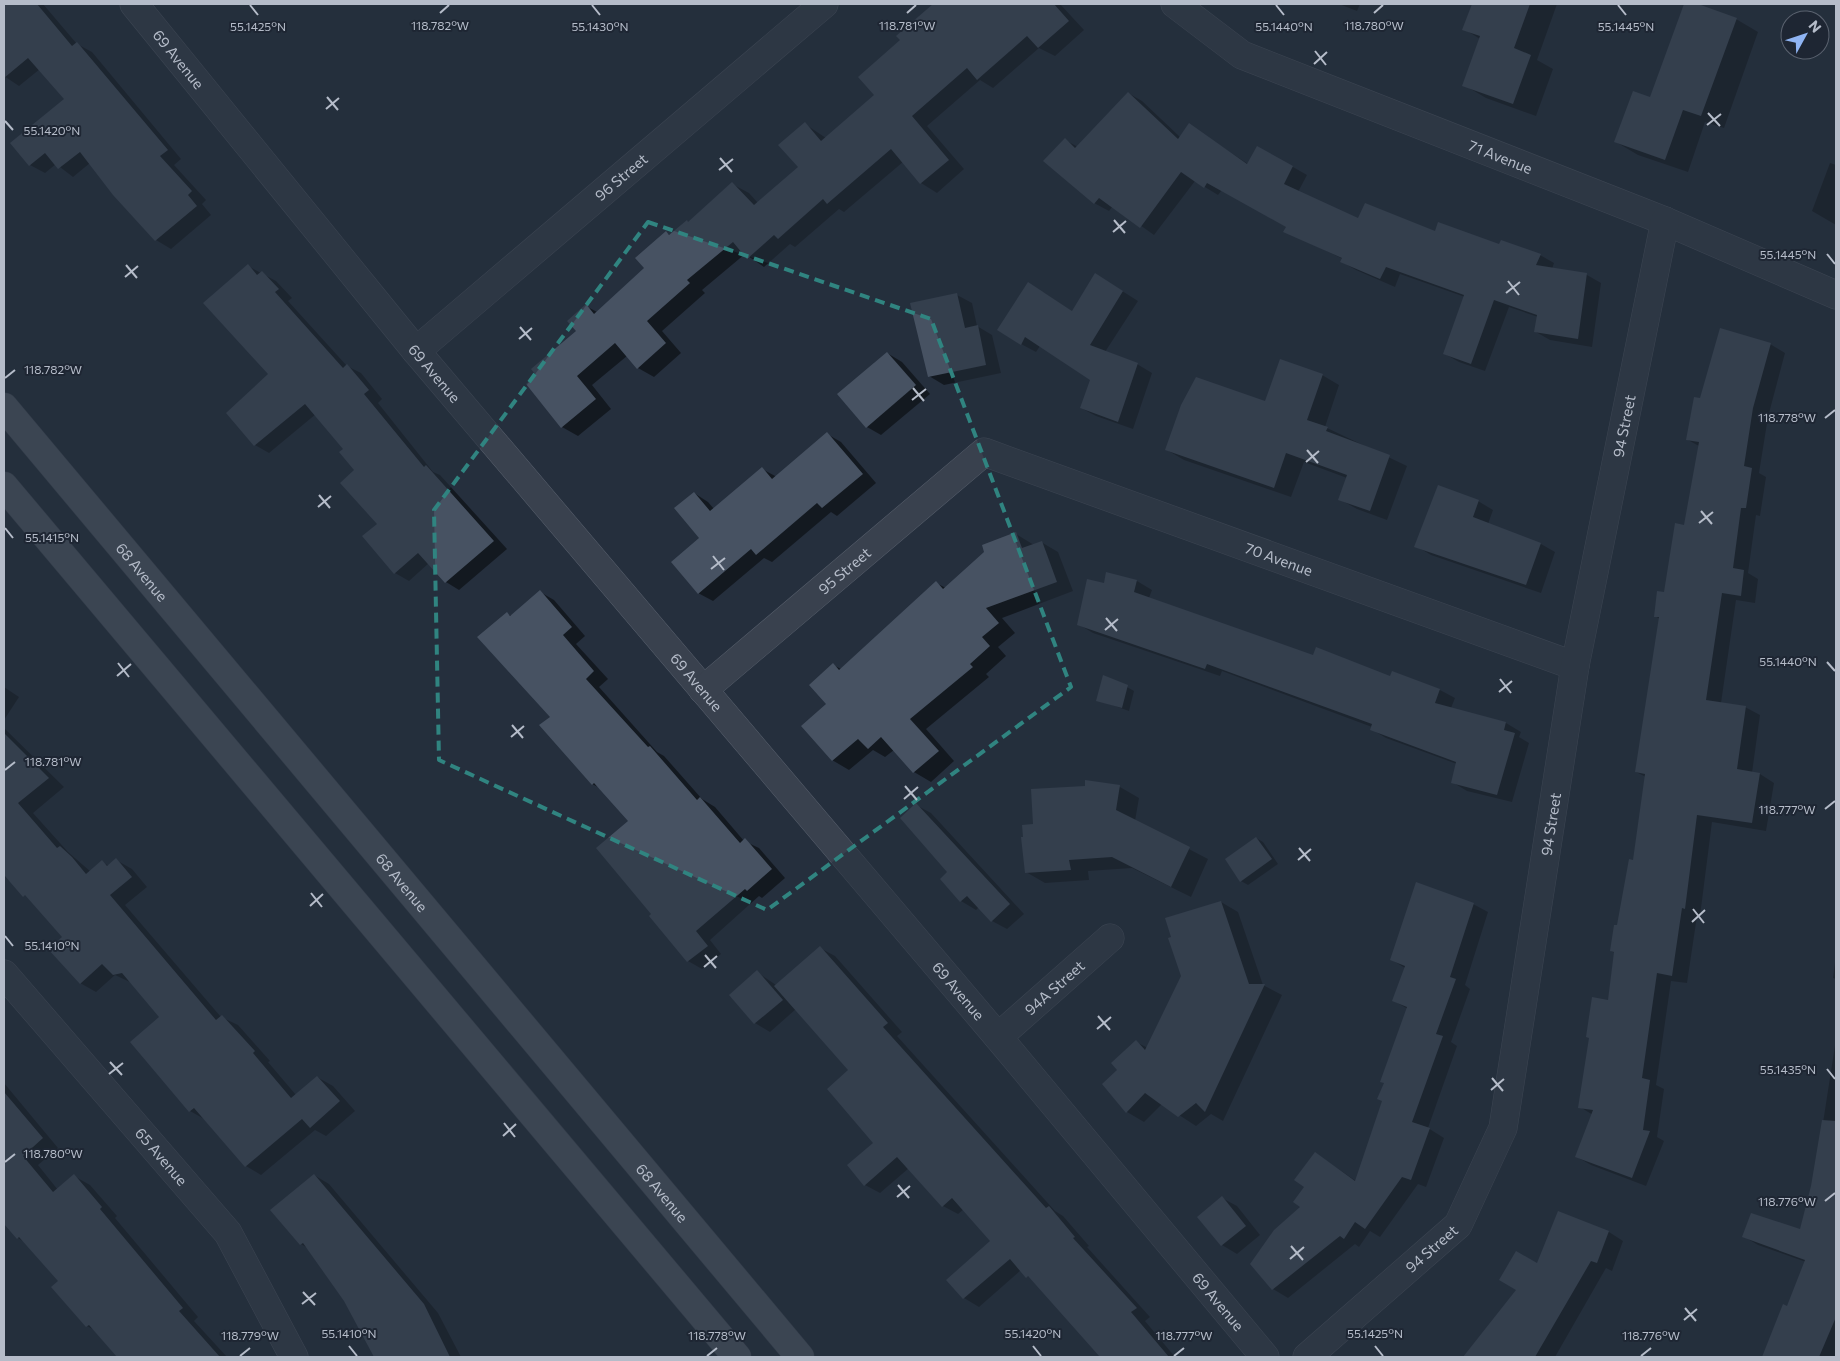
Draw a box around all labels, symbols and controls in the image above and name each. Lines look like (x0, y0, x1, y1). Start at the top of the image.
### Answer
north arrow (1780, 10, 1830, 60)
text: N (1805, 17, 1825, 36)
text: 118.782°W (411, 18, 469, 32)
text: 118.781°W (879, 18, 935, 32)
text: 118.780°W (1344, 18, 1404, 32)
text: 55.1425°N (230, 19, 286, 33)
text: 55.1430°N (571, 19, 629, 33)
text: 55.1440°N (1255, 19, 1313, 33)
text: 55.1445°N (1598, 19, 1654, 33)
street label: 69 Avenue (149, 26, 208, 92)
text: 55.1420°N (24, 123, 80, 137)
street label: 71 Avenue (1466, 136, 1535, 177)
street label: 96 Street (591, 149, 651, 204)
text: 55.1445°N (1760, 247, 1816, 261)
street label: 69 Avenue (405, 340, 465, 406)
text: 118.782°W (24, 362, 82, 376)
street label: 94 Street (1608, 393, 1639, 459)
text: 118.778°W (1758, 410, 1816, 424)
text: 55.1415°N (25, 530, 79, 544)
street label: 70 Avenue (1243, 538, 1315, 579)
street label: 68 Avenue (112, 539, 172, 605)
street label: 95 Street (814, 543, 874, 598)
street label: 69 Avenue (667, 649, 727, 715)
text: 55.1440°N (1759, 654, 1817, 668)
text: 118.781°W (25, 754, 81, 768)
street label: 94 Street (1537, 791, 1564, 857)
text: 118.777°W (1758, 802, 1816, 816)
street label: 68 Avenue (372, 849, 432, 915)
text: 55.1410°N (24, 938, 80, 952)
street label: 94A Street (1021, 956, 1088, 1019)
street label: 69 Avenue (929, 958, 989, 1024)
text: 55.1435°N (1760, 1062, 1816, 1076)
street label: 65 Avenue (132, 1124, 192, 1189)
text: 118.780°W (23, 1146, 83, 1160)
street label: 68 Avenue (633, 1160, 692, 1226)
text: 118.776°W (1758, 1194, 1816, 1208)
street label: 94 Street (1401, 1221, 1461, 1276)
street label: 69 Avenue (1189, 1268, 1248, 1334)
text: 55.1410°N (321, 1326, 377, 1340)
text: 55.1420°N (1005, 1326, 1061, 1340)
text: 55.1425°N (1347, 1326, 1403, 1340)
text: 118.779°W (221, 1328, 279, 1342)
text: 118.778°W (688, 1328, 746, 1342)
text: 118.777°W (1155, 1328, 1213, 1342)
text: 118.776°W (1622, 1328, 1680, 1342)

